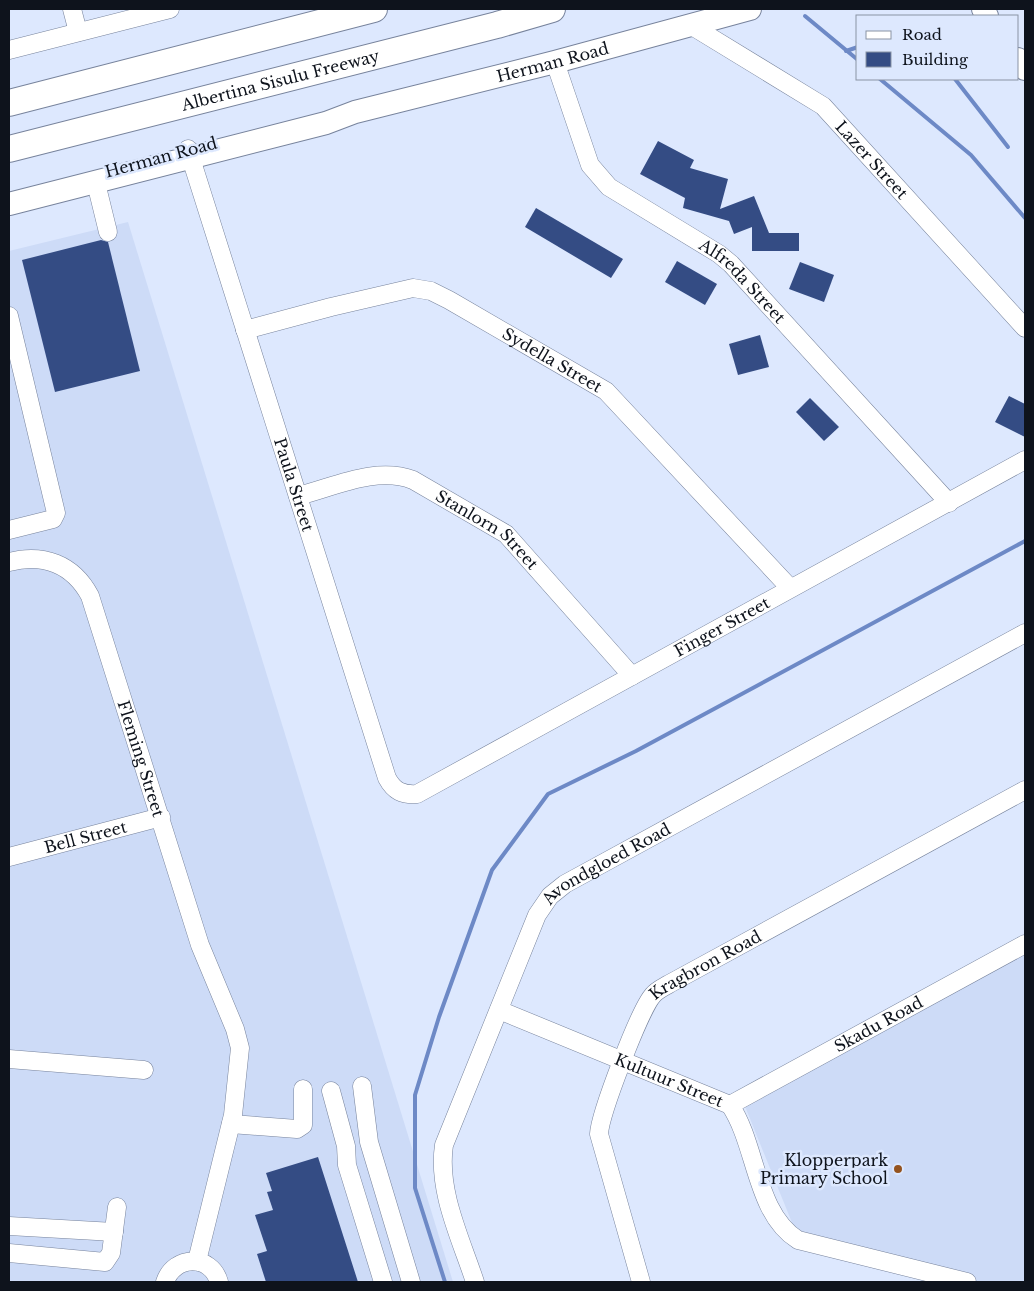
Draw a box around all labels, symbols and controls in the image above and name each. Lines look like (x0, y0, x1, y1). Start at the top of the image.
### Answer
legend (856, 15, 1019, 80)
text: Road (902, 25, 942, 44)
street label: Herman Road (494, 38, 611, 86)
street label: Albertina Sisulu Freeway (178, 45, 382, 115)
text: Building (902, 50, 969, 69)
street label: Lazer Street (831, 116, 912, 203)
street label: Herman Road (103, 132, 220, 182)
street label: Alfreda Street (695, 234, 790, 327)
street label: Sydella Street (499, 323, 606, 397)
street label: Paula Street (270, 435, 318, 534)
street label: Stanlorn Street (432, 485, 543, 573)
street label: Finger Street (671, 592, 773, 661)
street label: Fleming Street (113, 698, 169, 819)
street label: Bell Street (42, 816, 129, 857)
street label: Avondgloed Road (537, 818, 674, 909)
street label: Kragbron Road (645, 926, 765, 1004)
street label: Skadu Road (831, 992, 926, 1056)
street label: Kultuur Street (612, 1049, 727, 1111)
place label: Klopperpark Primary School (760, 1150, 888, 1188)
marker: Klopperpark Primary School (892, 1163, 904, 1175)

